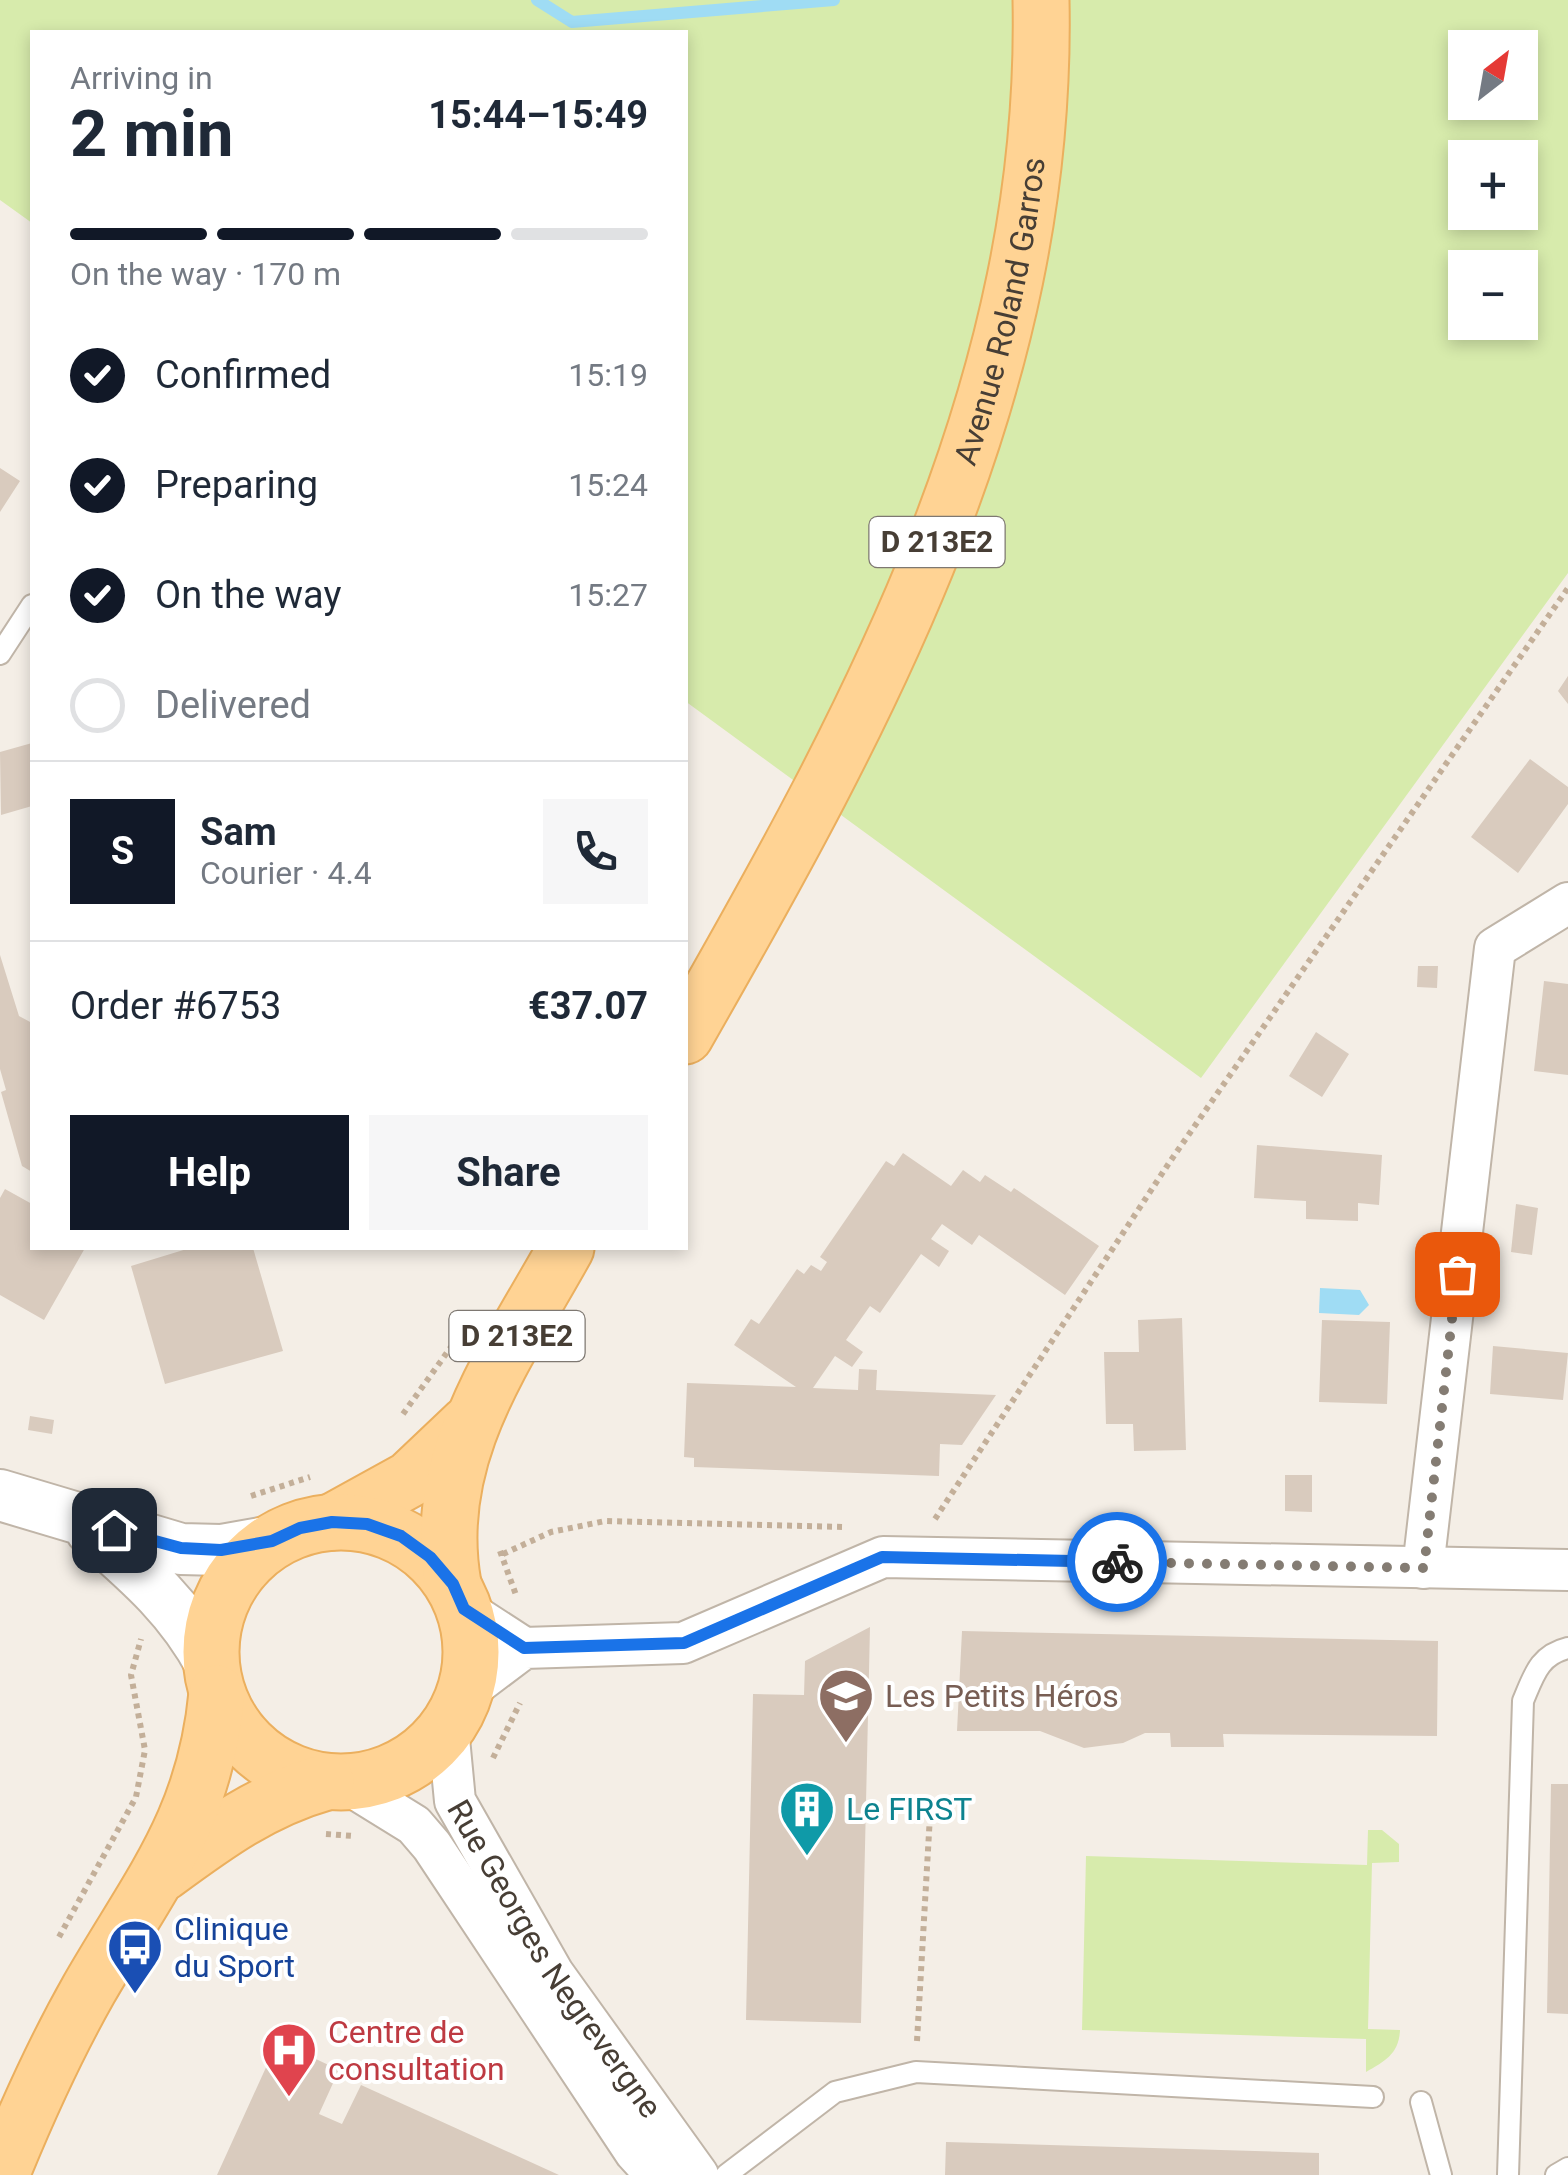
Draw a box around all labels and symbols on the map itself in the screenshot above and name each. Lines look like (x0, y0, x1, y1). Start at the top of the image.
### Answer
north arrow (1448, 30, 1538, 120)
street label: Avenue Roland Garros (946, 155, 1053, 470)
road number: D 213E2 (870, 517, 1004, 567)
pin (1415, 1232, 1500, 1317)
road number: D 213E2 (450, 1311, 584, 1361)
pin (72, 1488, 157, 1573)
courier (1067, 1512, 1167, 1612)
school or university icon: Les Petits Héros (816, 1666, 876, 1745)
place label: Les Petits Héros (885, 1677, 1119, 1715)
building icon: Le FIRST (777, 1779, 837, 1858)
place label: Le FIRST (846, 1790, 972, 1828)
street label: Rue Georges Negrevergne (439, 1793, 670, 2125)
place label: Clinique du Sport (174, 1910, 295, 1985)
bus stop icon: Clinique du Sport (105, 1917, 165, 1996)
place label: Centre de consultation (328, 2013, 505, 2088)
hospital icon: Centre de consultation (259, 2020, 319, 2099)

